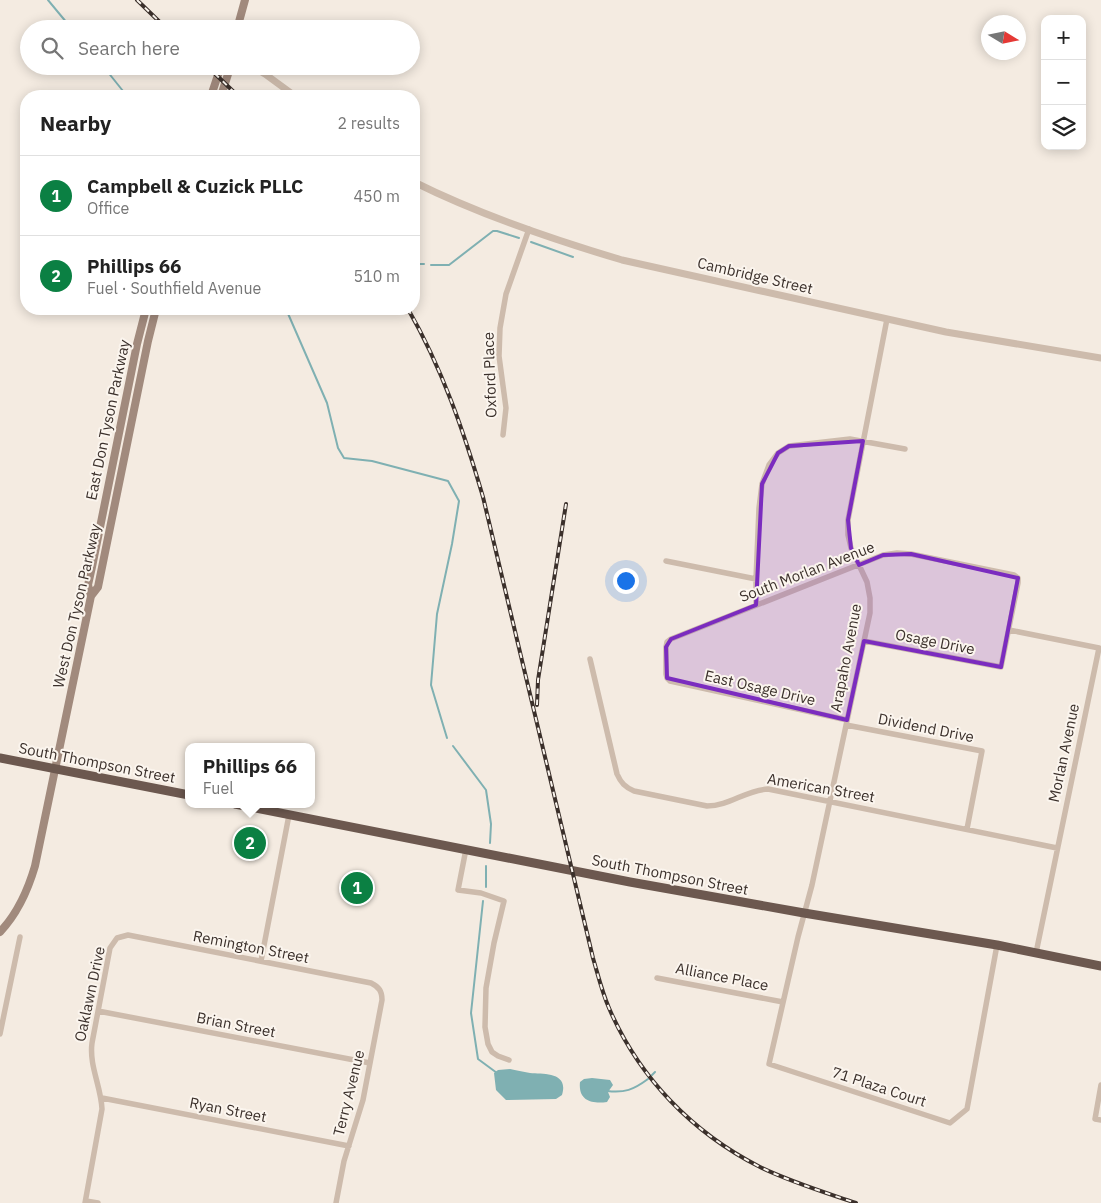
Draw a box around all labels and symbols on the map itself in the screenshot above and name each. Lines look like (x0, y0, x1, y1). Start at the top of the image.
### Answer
north arrow (981, 15, 1026, 60)
street label: Cambridge Street (696, 253, 815, 298)
street label: Oxford Place (479, 332, 500, 418)
street label: East Don Tyson Parkway (81, 337, 134, 502)
street label: West Don Tyson Parkway (48, 521, 105, 690)
street label: South Morlan Avenue (737, 537, 877, 606)
your location (613, 568, 639, 594)
street label: Arapaho Avenue (826, 602, 865, 714)
street label: Osage Drive (894, 625, 976, 659)
street label: East Osage Drive (703, 666, 817, 709)
street label: Morlan Avenue (1044, 702, 1083, 804)
street label: Dividend Drive (876, 709, 976, 746)
street label: South Thompson Street (17, 738, 177, 787)
street label: American Street (766, 769, 876, 806)
pin: 2 (234, 824, 266, 862)
street label: South Thompson Street (590, 850, 750, 899)
pin: 1 (341, 869, 373, 907)
street label: Remington Street (192, 926, 311, 967)
street label: Oaklawn Drive (70, 944, 109, 1043)
street label: Alliance Place (674, 958, 770, 995)
street label: Brian Street (195, 1008, 277, 1041)
street label: Terry Avenue (329, 1048, 368, 1138)
street label: 71 Plaza Court (829, 1062, 929, 1111)
street label: Ryan Street (188, 1093, 268, 1126)

